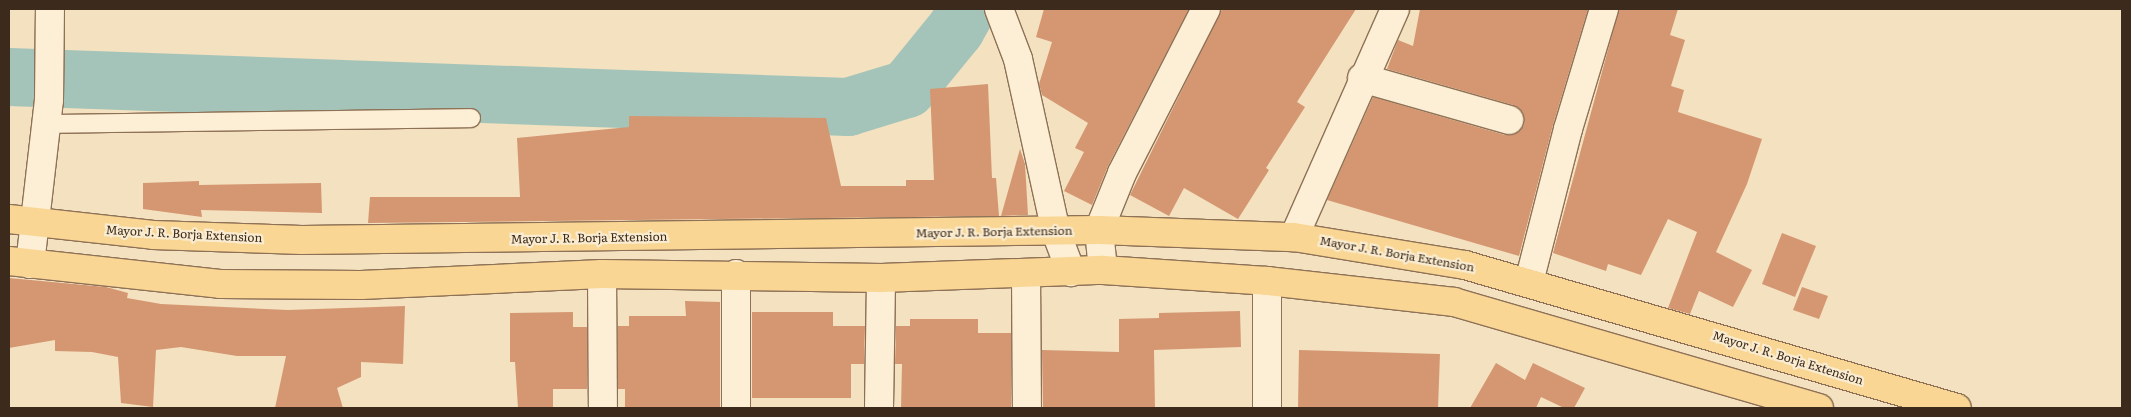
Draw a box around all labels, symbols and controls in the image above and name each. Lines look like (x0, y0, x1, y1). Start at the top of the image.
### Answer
street label: Mayor J. R. Borja Extension (105, 223, 263, 245)
street label: Mayor J. R. Borja Extension (915, 223, 1073, 241)
street label: Mayor J. R. Borja Extension (510, 229, 668, 247)
street label: Mayor J. R. Borja Extension (1318, 233, 1476, 275)
street label: Mayor J. R. Borja Extension (1711, 328, 1865, 388)

